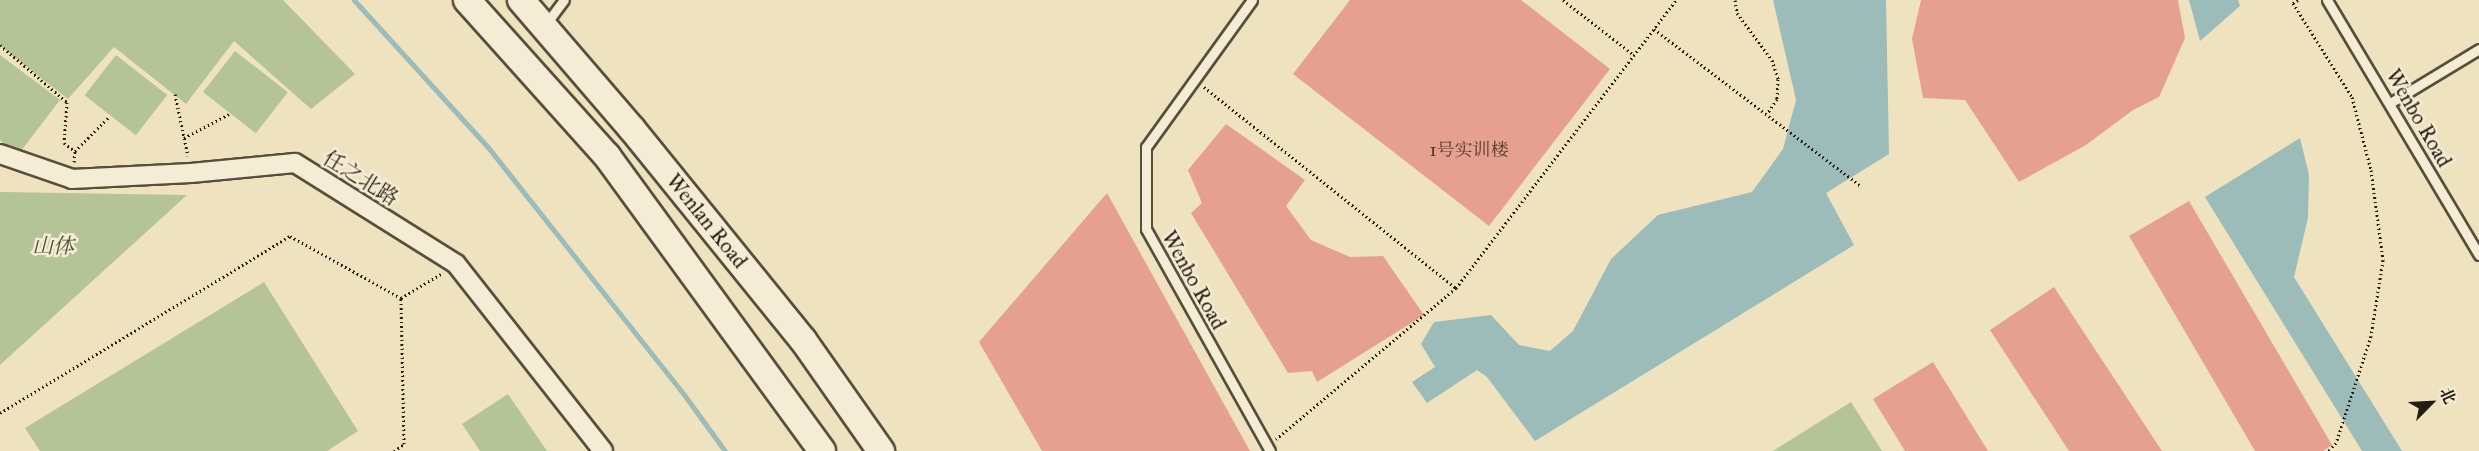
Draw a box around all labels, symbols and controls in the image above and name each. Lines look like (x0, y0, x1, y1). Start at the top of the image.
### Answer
street label: Wenbo Road (2381, 64, 2457, 172)
house number: 1号实训楼 (1429, 139, 1509, 161)
street label: 任之北路 (319, 145, 403, 211)
street label: Wenlan Road (661, 169, 753, 273)
street label: Wenbo Road (1156, 226, 1232, 334)
park label: 山体 (32, 233, 74, 259)
north arrow (2401, 373, 2461, 433)
text: 北 (2436, 384, 2460, 407)

